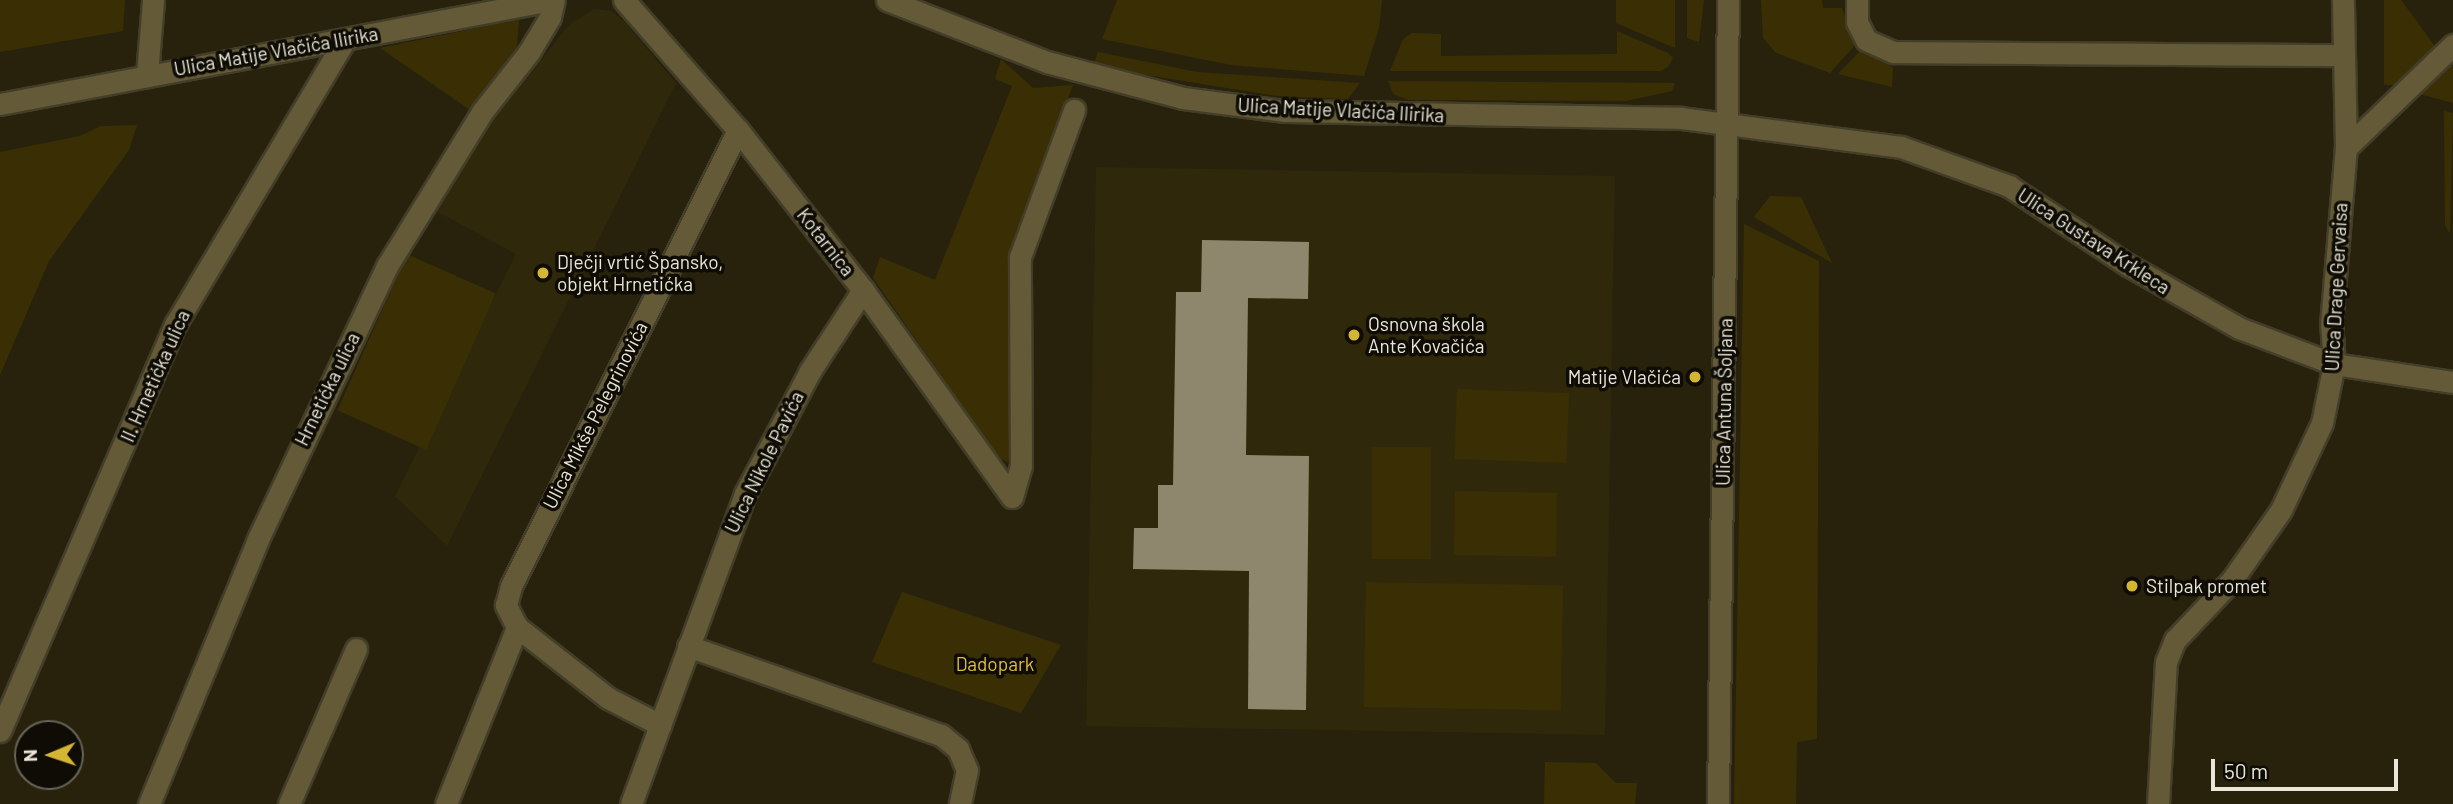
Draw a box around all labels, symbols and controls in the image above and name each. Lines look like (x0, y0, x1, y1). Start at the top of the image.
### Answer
street label: Ulica Matije Vlačića Ilirika (172, 22, 380, 80)
street label: Ulica Matije Vlačića Ilirika (1237, 93, 1445, 127)
street label: Ulica Gustava Krkleca (2014, 183, 2174, 299)
street label: Ulica Drage Gervaisa (2320, 202, 2352, 372)
street label: Kotarnica (792, 204, 860, 280)
place label: Dječji vrtić Špansko, objekt Hrnetićka (557, 251, 723, 295)
marker: Dječji vrtić Špansko, objekt Hrnetićka (535, 265, 551, 281)
street label: II. Hrnetićka ulica (116, 307, 194, 445)
place label: Osnovna škola Ante Kovačića (1368, 313, 1485, 357)
street label: Ulica Mikše Pelegrinovića (538, 318, 652, 512)
street label: Ulica Antuna Šoljana (1711, 318, 1737, 486)
marker: Osnovna škola Ante Kovačića (1346, 327, 1362, 343)
street label: Hrnetićka ulica (290, 329, 364, 449)
place label: Matije Vlačića (1568, 366, 1681, 388)
marker: Matije Vlačića (1687, 369, 1703, 385)
street label: Ulica Nikole Pavića (720, 387, 808, 537)
place label: Stilpak promet (2146, 575, 2267, 597)
marker: Stilpak promet (2124, 578, 2140, 594)
park label: Dadopark (956, 653, 1034, 675)
north arrow (14, 720, 84, 790)
scale bar (2215, 744, 2402, 788)
text: N (18, 749, 41, 762)
text: 50 m (2224, 758, 2268, 783)

